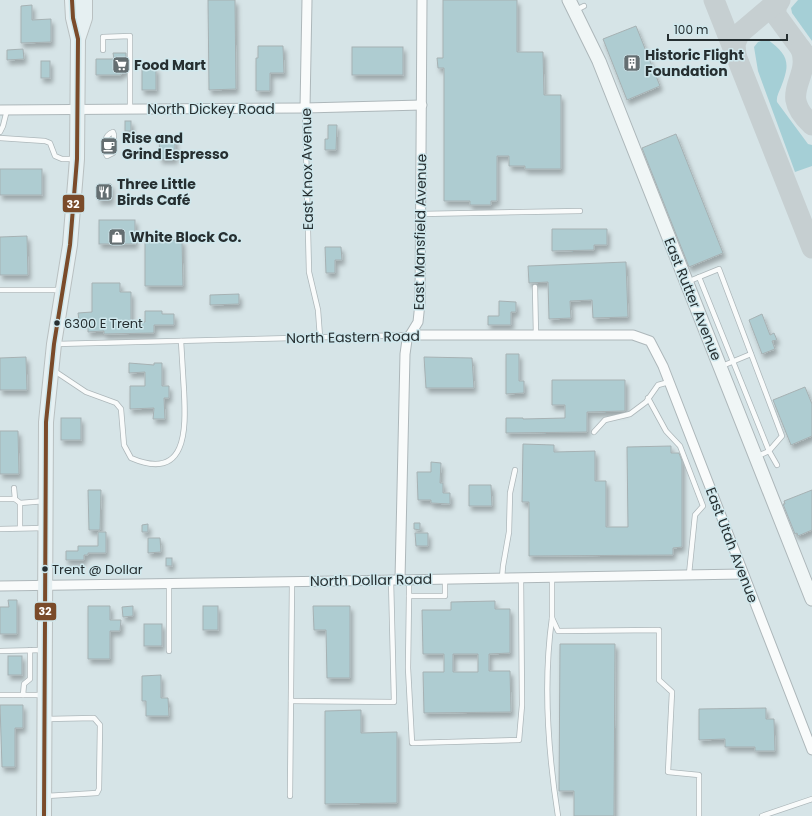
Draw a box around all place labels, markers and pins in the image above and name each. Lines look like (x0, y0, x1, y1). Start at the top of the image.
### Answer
place label: Historic Flight Foundation (645, 45, 744, 81)
building icon: Historic Flight Foundation (622, 53, 642, 73)
supermarket icon: Food Mart (111, 55, 131, 75)
place label: Food Mart (134, 55, 206, 75)
place label: Rise and Grind Espresso (122, 128, 229, 164)
cafe icon: Rise and Grind Espresso (99, 136, 119, 156)
place label: Three Little Birds Café (117, 174, 196, 210)
restaurant icon: Three Little Birds Café (94, 182, 114, 202)
shop icon: White Block Co. (107, 227, 127, 247)
place label: White Block Co. (130, 227, 242, 247)
place label: 6300 E Trent (64, 314, 143, 333)
marker: 6300 E Trent (52, 318, 62, 328)
place label: Trent @ Dollar (52, 560, 143, 579)
marker: Trent @ Dollar (40, 564, 50, 574)

